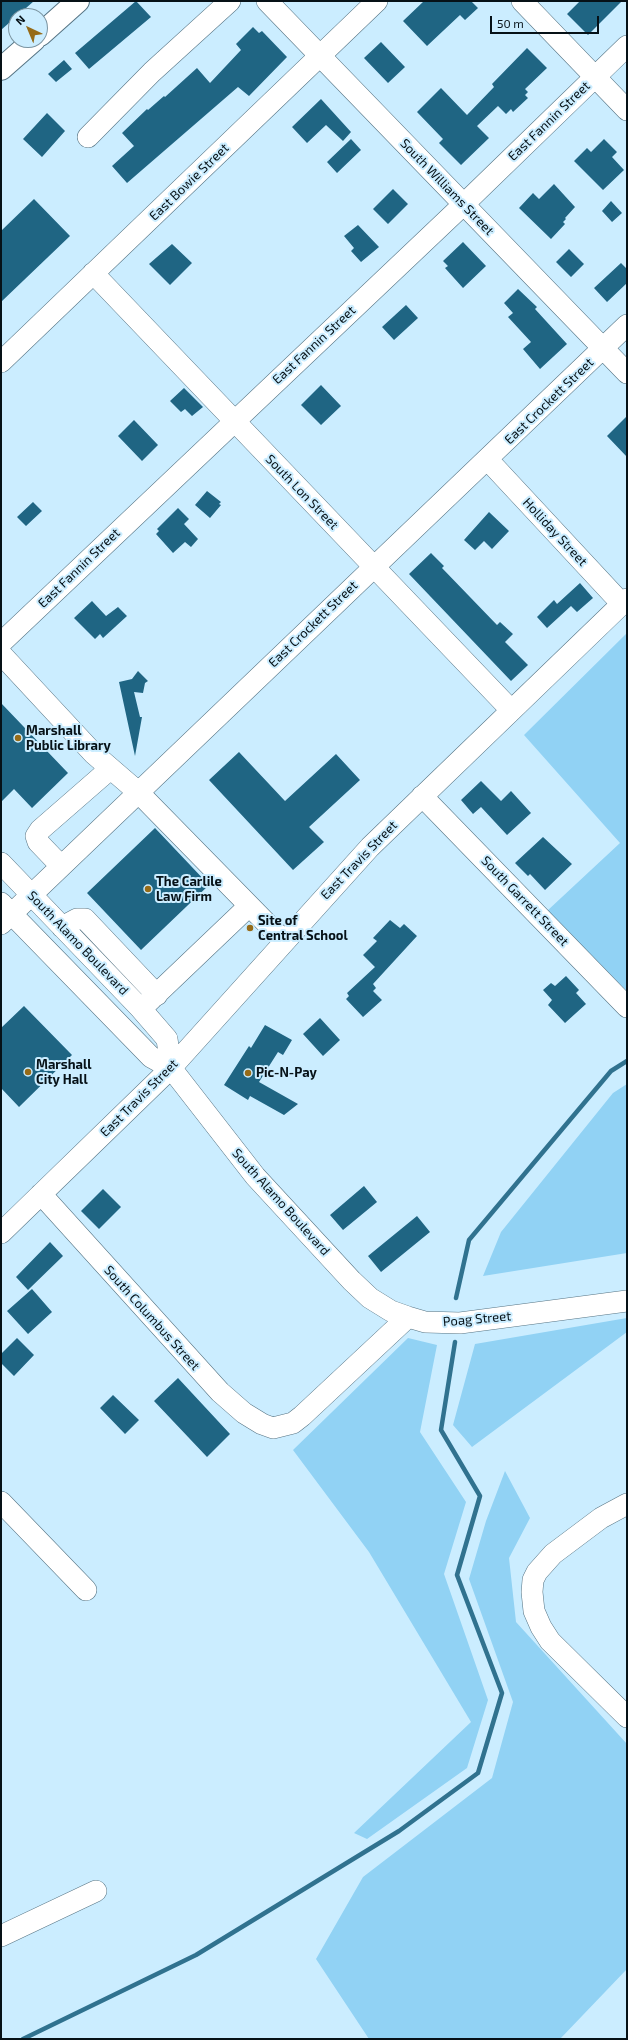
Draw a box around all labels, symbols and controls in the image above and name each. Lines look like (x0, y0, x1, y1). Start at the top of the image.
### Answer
north arrow (8, 8, 48, 48)
scale bar (492, 8, 601, 34)
text: N (13, 12, 27, 27)
text: 50 m (497, 16, 524, 30)
street label: East Fannin Street (505, 78, 593, 164)
street label: South Williams Street (397, 135, 497, 239)
street label: East Bowie Street (146, 140, 232, 224)
street label: East Fannin Street (269, 303, 359, 387)
street label: East Crockett Street (501, 355, 597, 447)
street label: South Lon Street (262, 451, 342, 533)
street label: Holliday Street (519, 495, 591, 569)
street label: East Fannin Street (35, 525, 123, 611)
street label: East Crockett Street (265, 578, 361, 670)
place label: Marshall Public Library (26, 723, 111, 754)
marker: Marshall Public Library (13, 733, 23, 743)
street label: East Travis Street (318, 817, 400, 903)
street label: South Garrett Street (478, 853, 572, 949)
place label: The Carlile Law Firm (156, 874, 222, 905)
marker: The Carlile Law Firm (143, 884, 153, 894)
street label: South Alamo Boulevard (24, 888, 132, 998)
place label: Site of Central School (258, 913, 348, 944)
marker: Site of Central School (245, 923, 255, 933)
street label: East Travis Street (97, 1056, 181, 1140)
place label: Marshall City Hall (36, 1057, 92, 1088)
place label: Pic-N-Pay (256, 1065, 317, 1081)
marker: Marshall City Hall (23, 1067, 33, 1077)
marker: Pic-N-Pay (243, 1068, 253, 1078)
street label: South Alamo Boulevard (229, 1145, 333, 1259)
street label: South Columbus Street (101, 1262, 203, 1374)
street label: Poag Street (442, 1308, 512, 1330)

